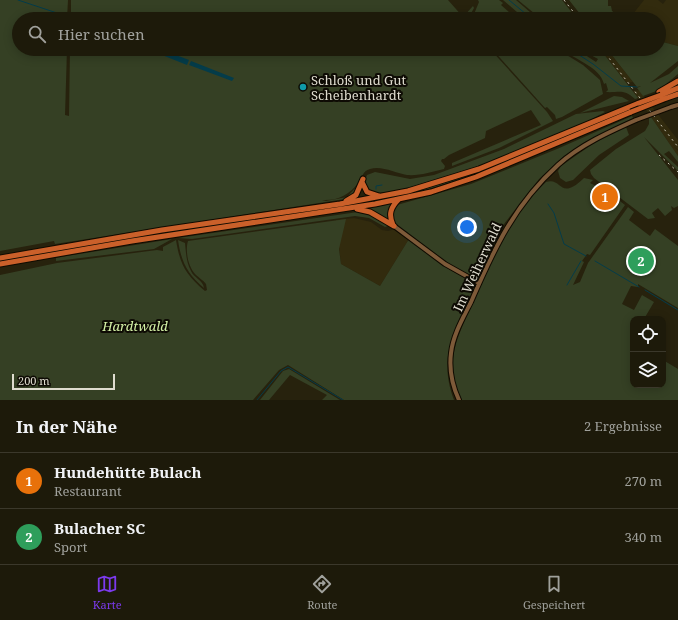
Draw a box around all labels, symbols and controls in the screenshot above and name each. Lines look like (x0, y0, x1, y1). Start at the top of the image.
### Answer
search box (12, 12, 666, 56)
icon: search (26, 23, 48, 45)
text: Hier suchen (58, 24, 145, 44)
place label: Schloß und Gut Scheibenhardt (311, 71, 407, 104)
marker: Schloß und Gut Scheibenhardt (298, 82, 308, 92)
pin: 1 (592, 182, 618, 212)
your location (457, 217, 477, 237)
street label: Im Weiherwald (449, 220, 506, 314)
pin: 2 (628, 246, 654, 276)
map controls (630, 316, 666, 388)
button: locate (630, 316, 666, 352)
park label: Hardtwald (101, 317, 168, 335)
button: layers (630, 352, 666, 388)
scale bar (12, 372, 115, 391)
text: 200 m (18, 373, 50, 388)
text: In der Nähe (16, 415, 117, 438)
text: 2 Ergebnisse (584, 417, 662, 435)
text: Hundehütte Bulach (54, 462, 202, 482)
text: 1 (25, 472, 33, 490)
text: 270 m (625, 472, 662, 490)
text: Restaurant (54, 482, 122, 500)
text: Bulacher SC (54, 518, 145, 538)
text: 2 (25, 528, 33, 546)
text: 340 m (625, 528, 662, 546)
text: Sport (54, 538, 87, 556)
tab: Karte (93, 573, 122, 612)
tab: Route (307, 573, 337, 612)
tab: Gespeichert (523, 573, 585, 612)

